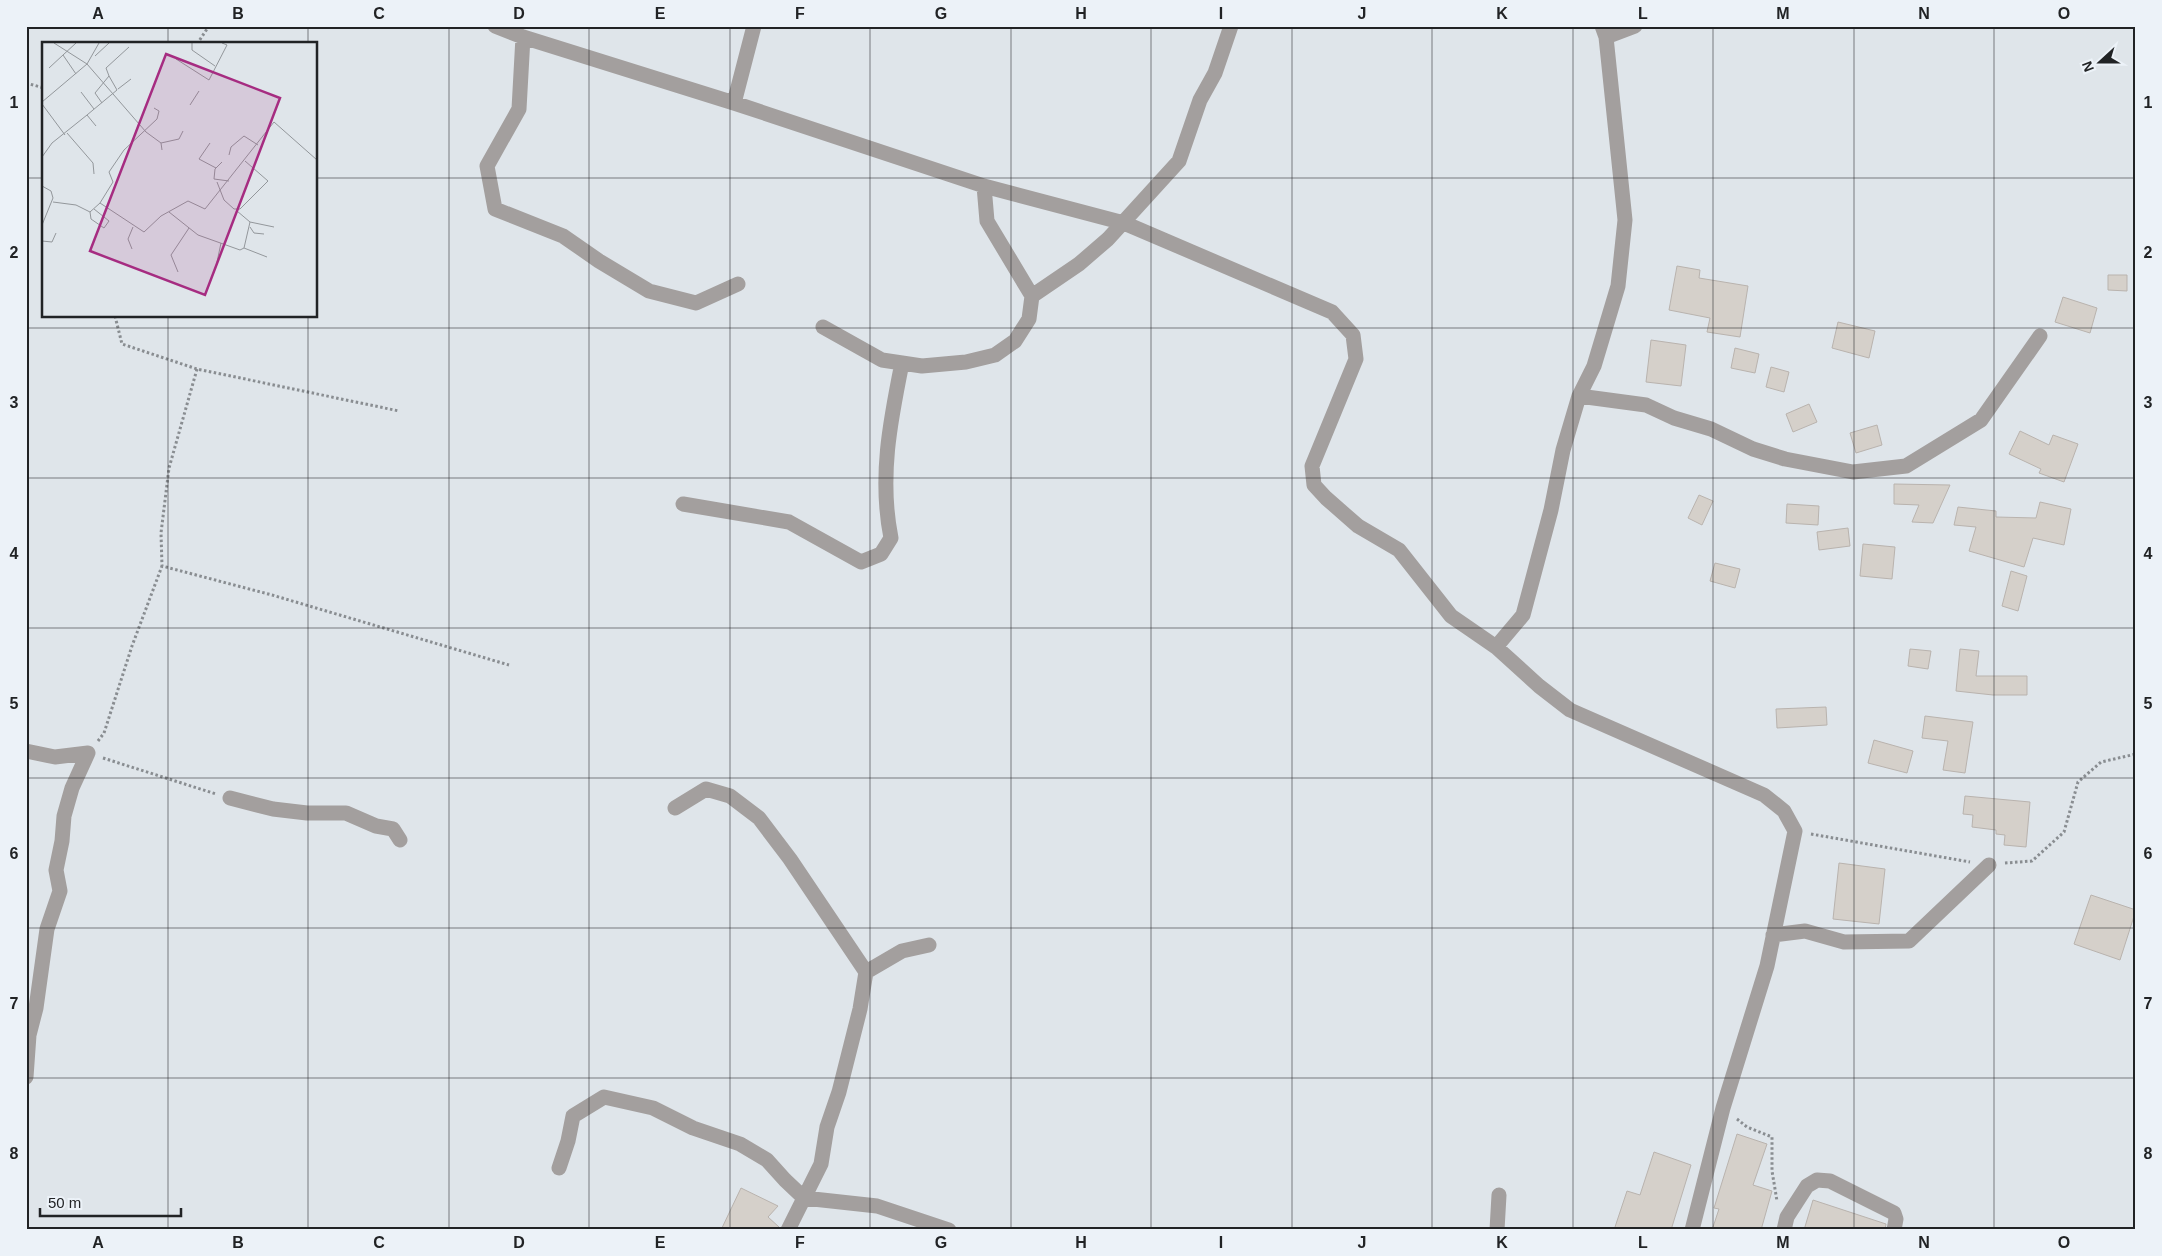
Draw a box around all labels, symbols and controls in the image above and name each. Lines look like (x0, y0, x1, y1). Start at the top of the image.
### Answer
text: A (92, 5, 104, 22)
text: B (232, 5, 244, 22)
text: C (373, 5, 385, 22)
text: D (513, 5, 525, 22)
text: E (655, 5, 666, 22)
text: F (795, 5, 805, 22)
text: G (935, 5, 947, 22)
text: H (1075, 5, 1087, 22)
text: I (1219, 5, 1223, 22)
text: J (1358, 5, 1366, 22)
text: K (1496, 5, 1508, 22)
text: L (1638, 5, 1648, 22)
text: M (1776, 5, 1790, 22)
text: N (1918, 5, 1930, 22)
text: O (2058, 5, 2070, 22)
north arrow (2074, 38, 2124, 88)
inset map (42, 42, 318, 318)
text: N (2079, 59, 2097, 74)
text: 1 (10, 94, 19, 111)
text: 1 (2144, 94, 2153, 111)
text: 2 (10, 244, 19, 261)
text: 2 (2144, 244, 2153, 261)
text: 3 (10, 394, 19, 411)
text: 3 (2144, 394, 2153, 411)
text: 4 (10, 545, 19, 562)
text: 4 (2144, 545, 2153, 562)
text: 5 (10, 695, 19, 712)
text: 5 (2144, 695, 2153, 712)
text: 6 (10, 845, 19, 862)
text: 6 (2144, 845, 2153, 862)
text: 7 (10, 995, 19, 1012)
text: 7 (2144, 995, 2153, 1012)
text: 8 (10, 1145, 19, 1162)
text: 8 (2144, 1145, 2153, 1162)
scale bar (40, 1186, 181, 1218)
text: 50 m (48, 1194, 81, 1211)
text: A (92, 1234, 104, 1251)
text: B (232, 1234, 244, 1251)
text: C (373, 1234, 385, 1251)
text: D (513, 1234, 525, 1251)
text: E (655, 1234, 666, 1251)
text: F (795, 1234, 805, 1251)
text: G (935, 1234, 947, 1251)
text: H (1075, 1234, 1087, 1251)
text: I (1219, 1234, 1223, 1251)
text: J (1358, 1234, 1366, 1251)
text: K (1496, 1234, 1508, 1251)
text: L (1638, 1234, 1648, 1251)
text: M (1776, 1234, 1790, 1251)
text: N (1918, 1234, 1930, 1251)
text: O (2058, 1234, 2070, 1251)

